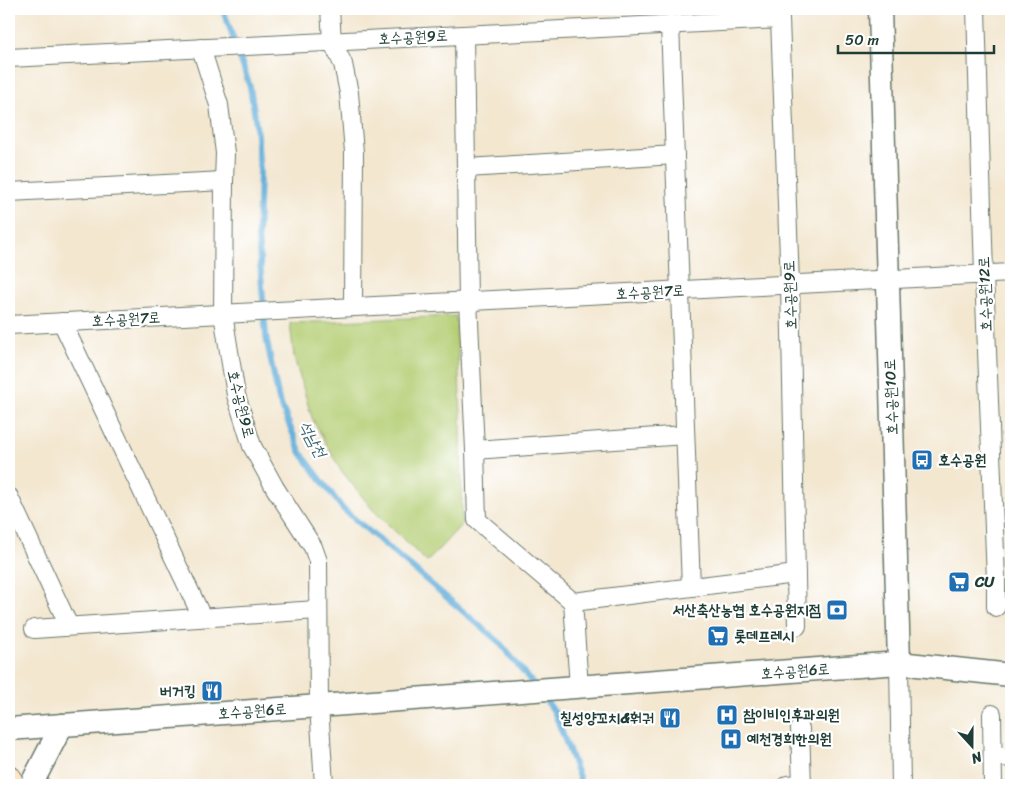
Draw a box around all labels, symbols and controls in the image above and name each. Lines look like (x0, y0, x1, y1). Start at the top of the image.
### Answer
street label: 호수공원9로 (378, 22, 448, 52)
scale bar (838, 22, 994, 54)
text: 50 m (845, 27, 880, 53)
street label: 호수공원12로 (971, 256, 999, 332)
street label: 호수공원9로 (776, 260, 804, 330)
street label: 호수공원7로 (615, 277, 685, 307)
street label: 호수공원7로 (91, 304, 161, 334)
street label: 호수공원10로 (877, 358, 905, 436)
street label: 호수공원9로 (220, 367, 262, 441)
water label: 석남천 (291, 415, 336, 465)
place label: 호수공원 (938, 447, 986, 473)
bus stop icon: 호수공원 (910, 448, 934, 472)
place label: CU (974, 569, 995, 595)
supermarket icon: CU (947, 570, 971, 594)
place label: 서산축산농협 호수공원지점 (672, 597, 821, 623)
bank icon: 서산축산농협 호수공원지점 (825, 598, 849, 622)
place label: 롯데프레시 (734, 623, 794, 649)
supermarket icon: 롯데프레시 (706, 624, 730, 648)
street label: 호수공원6로 (760, 656, 830, 686)
place label: 버거킹 (160, 678, 196, 704)
restaurant icon: 버거킹 (200, 679, 224, 703)
street label: 호수공원6로 (217, 696, 287, 726)
place label: 참이비인후과의원 (743, 702, 840, 728)
hospital icon: 참이비인후과의원 (715, 703, 739, 727)
place label: 칠성양꼬치&훠궈 (560, 705, 654, 731)
restaurant icon: 칠성양꼬치&훠궈 (658, 706, 682, 730)
north arrow (948, 722, 998, 772)
place label: 예천경희한의원 (746, 726, 832, 752)
hospital icon: 예천경희한의원 (719, 727, 743, 751)
text: N (967, 744, 986, 771)

